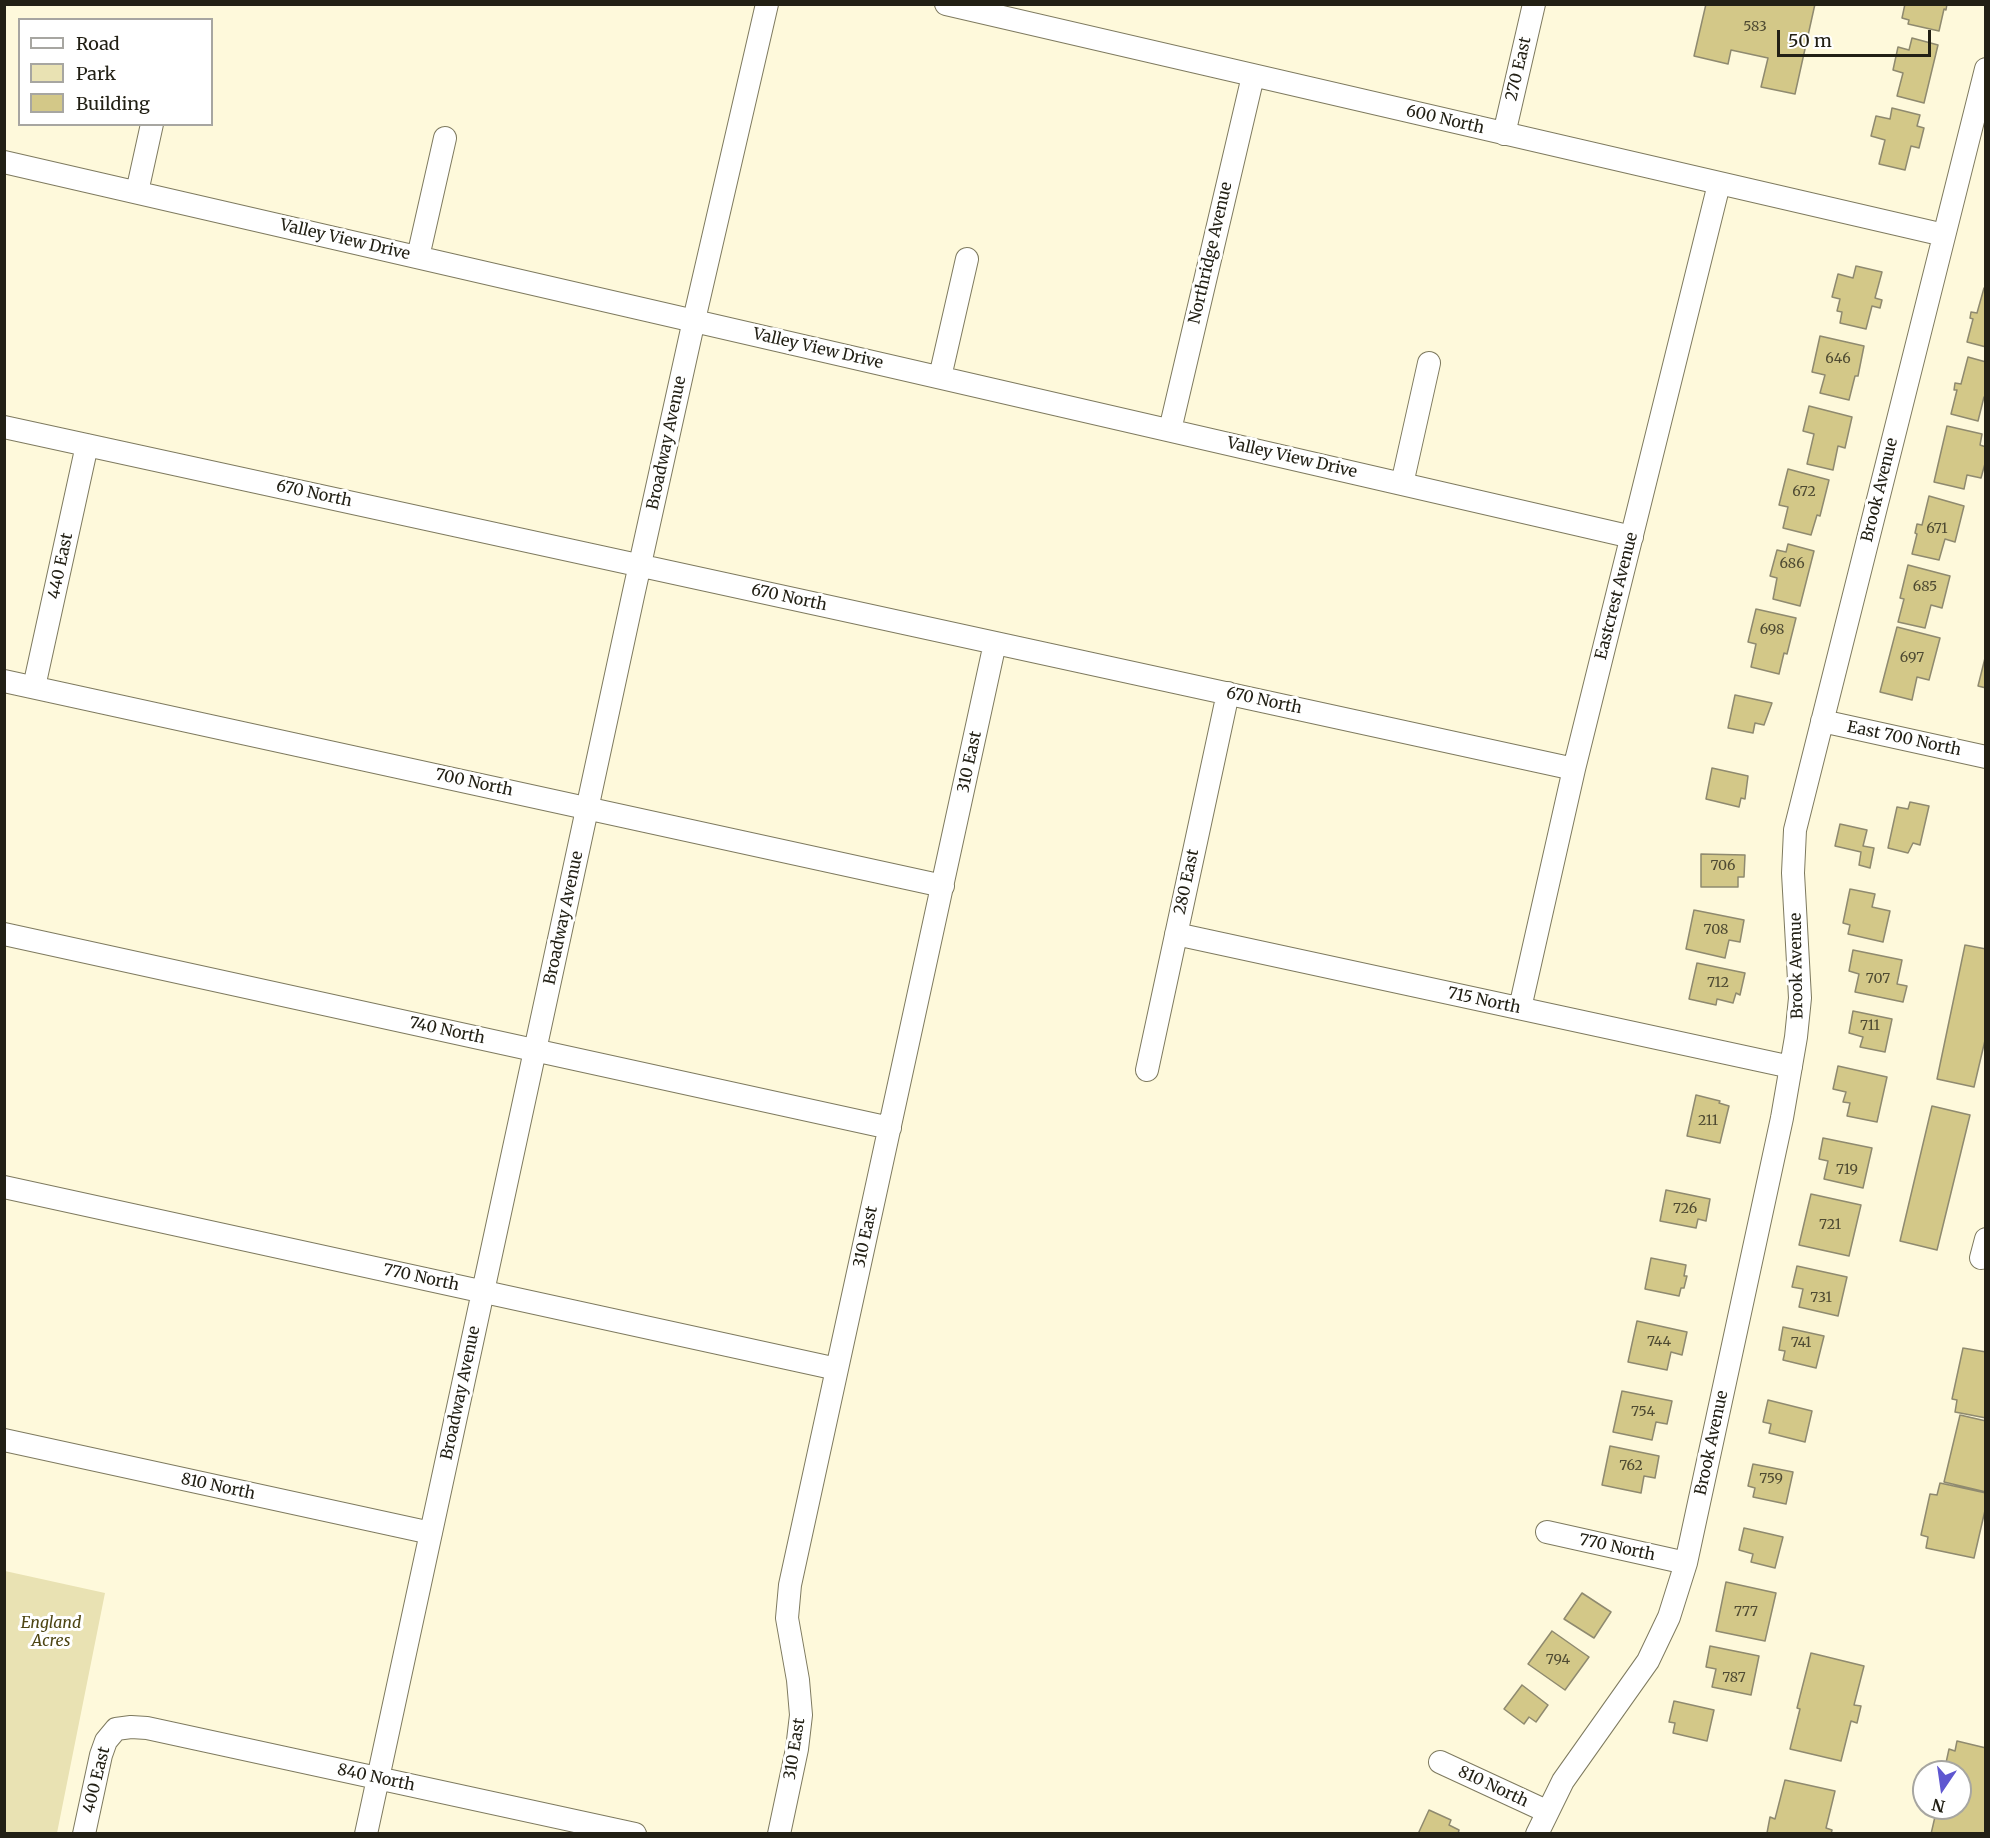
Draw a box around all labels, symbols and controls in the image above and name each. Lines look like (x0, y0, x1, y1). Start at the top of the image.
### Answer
legend (18, 18, 213, 126)
scale bar (1780, 18, 1934, 56)
house number: 583 (1743, 19, 1767, 35)
text: 50 m (1788, 29, 1832, 52)
text: Road (76, 32, 120, 55)
street label: 270 East (1502, 35, 1536, 103)
text: Park (76, 62, 116, 85)
text: Building (76, 92, 150, 115)
street label: 600 North (1404, 102, 1486, 138)
street label: Northridge Avenue (1185, 180, 1237, 326)
street label: Valley View Drive (278, 216, 412, 264)
street label: Valley View Drive (751, 325, 885, 373)
house number: 646 (1825, 351, 1851, 367)
street label: Broadway Avenue (643, 374, 691, 512)
street label: Valley View Drive (1225, 434, 1359, 482)
street label: Brook Avenue (1858, 436, 1902, 544)
street label: 670 North (275, 477, 353, 511)
house number: 672 (1792, 484, 1816, 500)
house number: 671 (1926, 521, 1948, 537)
street label: Eastcrest Avenue (1592, 530, 1642, 662)
street label: 440 East (45, 531, 77, 601)
house number: 686 (1779, 556, 1805, 572)
house number: 685 (1913, 579, 1937, 595)
street label: 670 North (750, 581, 828, 615)
house number: 698 (1760, 622, 1784, 638)
house number: 697 (1900, 650, 1924, 666)
street label: 670 North (1225, 684, 1303, 718)
street label: East 700 North (1845, 718, 1963, 760)
street label: 310 East (954, 729, 986, 795)
street label: 700 North (434, 765, 514, 801)
street label: 280 East (1171, 848, 1203, 916)
street label: Broadway Avenue (540, 849, 588, 987)
house number: 706 (1710, 858, 1736, 874)
street label: Brook Avenue (1786, 913, 1808, 1019)
house number: 708 (1704, 922, 1728, 938)
house number: 707 (1866, 971, 1890, 987)
house number: 712 (1707, 975, 1729, 991)
street label: 715 North (1446, 984, 1522, 1018)
street label: 740 North (407, 1014, 487, 1048)
house number: 711 (1860, 1018, 1880, 1034)
house number: 211 (1698, 1113, 1718, 1129)
house number: 719 (1836, 1162, 1858, 1178)
house number: 726 (1673, 1201, 1697, 1217)
street label: 310 East (850, 1204, 882, 1270)
house number: 721 (1819, 1217, 1841, 1233)
street label: 770 North (381, 1261, 461, 1295)
house number: 731 (1810, 1290, 1832, 1306)
street label: Broadway Avenue (437, 1324, 485, 1462)
house number: 744 (1647, 1334, 1671, 1350)
house number: 741 (1791, 1335, 1811, 1351)
street label: Brook Avenue (1692, 1389, 1732, 1497)
house number: 754 (1631, 1404, 1655, 1420)
house number: 762 (1619, 1458, 1643, 1474)
street label: 810 North (179, 1470, 257, 1504)
house number: 759 (1759, 1471, 1783, 1487)
street label: 770 North (1577, 1531, 1657, 1565)
house number: 777 (1734, 1604, 1758, 1620)
park label: England Acres (21, 1613, 81, 1651)
house number: 794 (1546, 1652, 1570, 1668)
house number: 787 (1722, 1670, 1746, 1686)
street label: 310 East (781, 1717, 809, 1781)
street label: 400 East (80, 1745, 114, 1815)
street label: 840 North (336, 1760, 416, 1796)
north arrow (1912, 1760, 1972, 1820)
street label: 810 North (1455, 1762, 1531, 1812)
text: N (1930, 1794, 1947, 1817)

